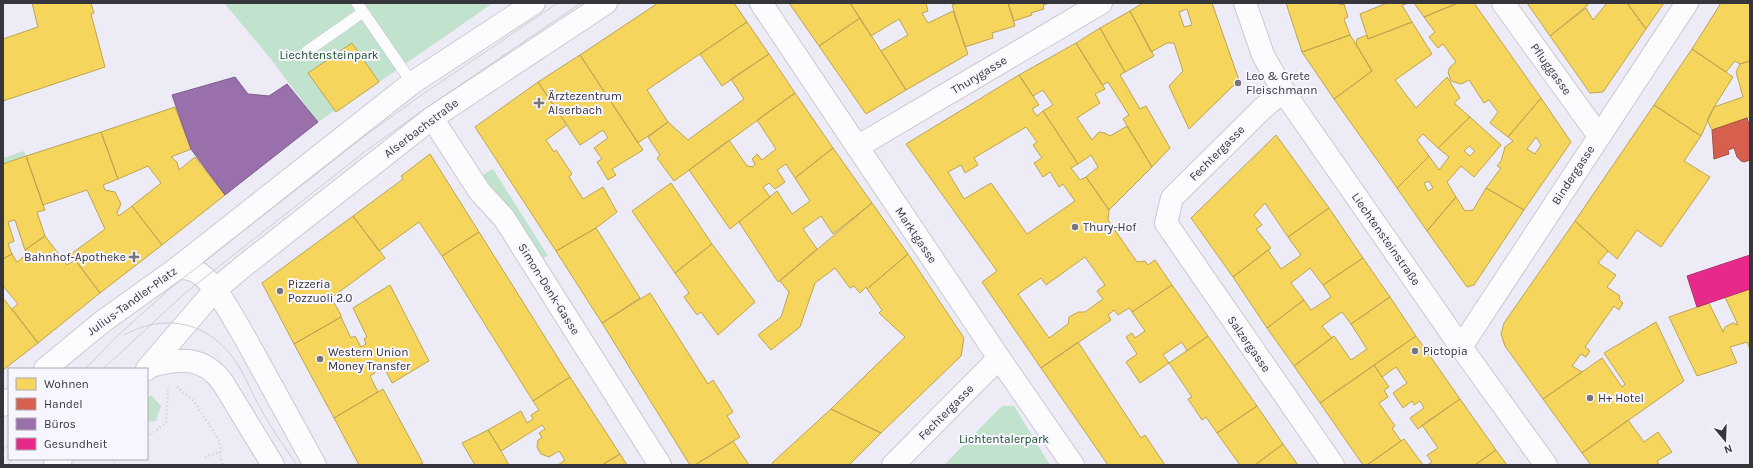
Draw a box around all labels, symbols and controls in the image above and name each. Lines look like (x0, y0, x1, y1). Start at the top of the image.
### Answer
street label: Pfluggasse (1528, 40, 1574, 98)
park label: Liechtensteinpark (279, 48, 379, 62)
street label: Thurygasse (949, 53, 1009, 97)
place label: Leo & Grete Fleischmann (1246, 69, 1317, 97)
marker: Leo & Grete Fleischmann (1233, 78, 1243, 88)
place label: Ärztezentrum Alserbach (548, 89, 622, 117)
street label: Alserbachstraße (381, 95, 461, 161)
marker: Ärztezentrum Alserbach (533, 97, 545, 109)
street label: Fechtergasse (1186, 122, 1248, 184)
street label: Bindergasse (1549, 143, 1597, 207)
street label: Liechtensteinstraße (1349, 190, 1423, 288)
street label: Marktgasse (892, 204, 940, 266)
place label: Thury-Hof (1083, 220, 1137, 234)
marker: Thury-Hof (1070, 222, 1080, 232)
street label: Simon-Denk-Gasse (515, 241, 583, 337)
place label: Bahnhof-Apotheke (24, 250, 126, 264)
marker: Bahnhof-Apotheke (129, 252, 139, 262)
street label: Julius-Tandler-Platz (84, 264, 180, 338)
place label: Pizzeria Pozzuoli 2.0 (288, 277, 352, 305)
marker: Pizzeria Pozzuoli 2.0 (275, 286, 285, 296)
street label: Salzergasse (1225, 313, 1273, 375)
place label: Pictopia (1423, 344, 1468, 358)
place label: Western Union Money Transfer (328, 345, 411, 373)
marker: Pictopia (1410, 346, 1420, 356)
marker: Western Union Money Transfer (315, 354, 325, 364)
legend (8, 368, 148, 460)
text: Wohnen (44, 377, 89, 391)
street label: Fechtergasse (915, 381, 977, 443)
place label: H+ Hotel (1598, 391, 1644, 405)
marker: H+ Hotel (1585, 393, 1595, 403)
text: Handel (44, 397, 83, 411)
text: Büros (44, 417, 76, 431)
north arrow (1705, 420, 1745, 460)
park label: Lichtentalerpark (959, 432, 1049, 446)
text: Gesundheit (44, 437, 108, 451)
text: N (1722, 442, 1734, 456)

